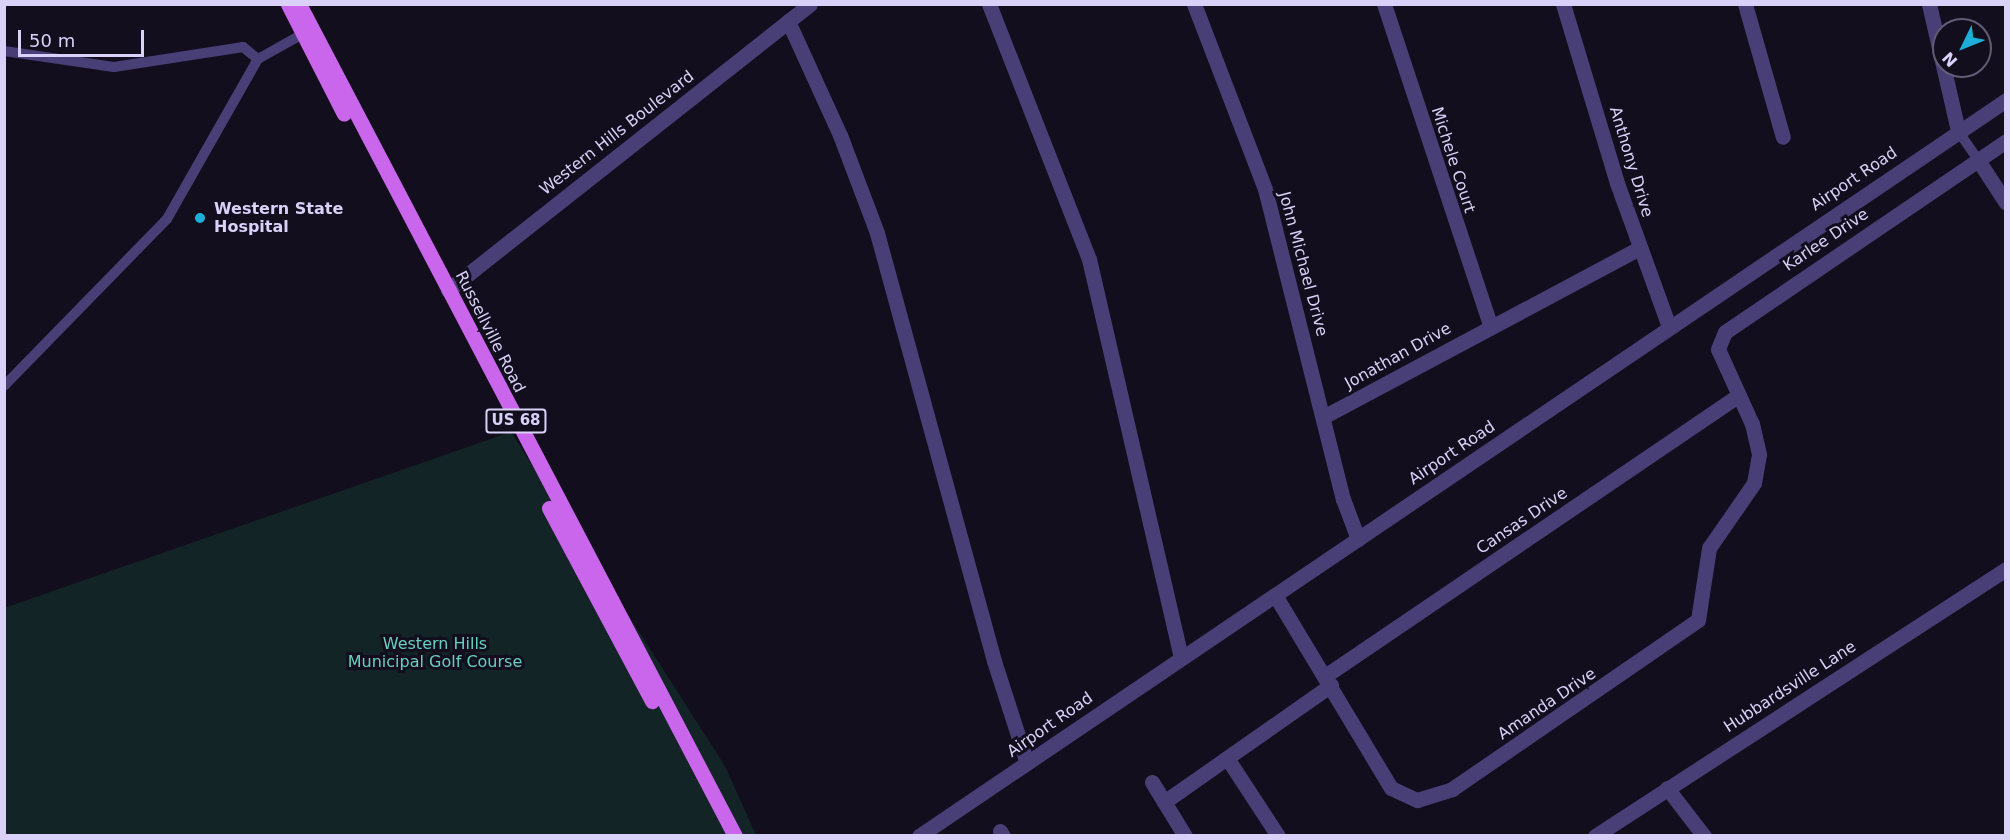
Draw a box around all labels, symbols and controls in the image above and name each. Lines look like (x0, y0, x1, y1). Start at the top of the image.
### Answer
scale bar (21, 18, 147, 56)
north arrow (1932, 18, 1992, 78)
text: 50 m (29, 30, 75, 51)
text: N (1938, 48, 1961, 71)
street label: Western Hills Boulevard (536, 67, 698, 199)
street label: Anthony Drive (1605, 104, 1657, 220)
street label: Michele Court (1427, 105, 1479, 215)
street label: Airport Road (1807, 143, 1901, 215)
street label: John Michael Drive (1274, 190, 1332, 338)
place label: Western State Hospital (214, 199, 343, 237)
street label: Karlee Drive (1780, 205, 1872, 275)
marker: Western State Hospital (191, 209, 209, 227)
street label: Russellville Road (451, 268, 529, 396)
street label: Jonathan Drive (1342, 319, 1454, 393)
road number: US 68 (484, 409, 548, 433)
street label: Airport Road (1405, 417, 1499, 489)
street label: Cansas Drive (1473, 484, 1571, 558)
park label: Western Hills Municipal Golf Course (348, 634, 522, 672)
street label: Hubbardsville Lane (1720, 637, 1860, 737)
street label: Amanda Drive (1494, 664, 1600, 744)
street label: Airport Road (1004, 688, 1096, 762)

